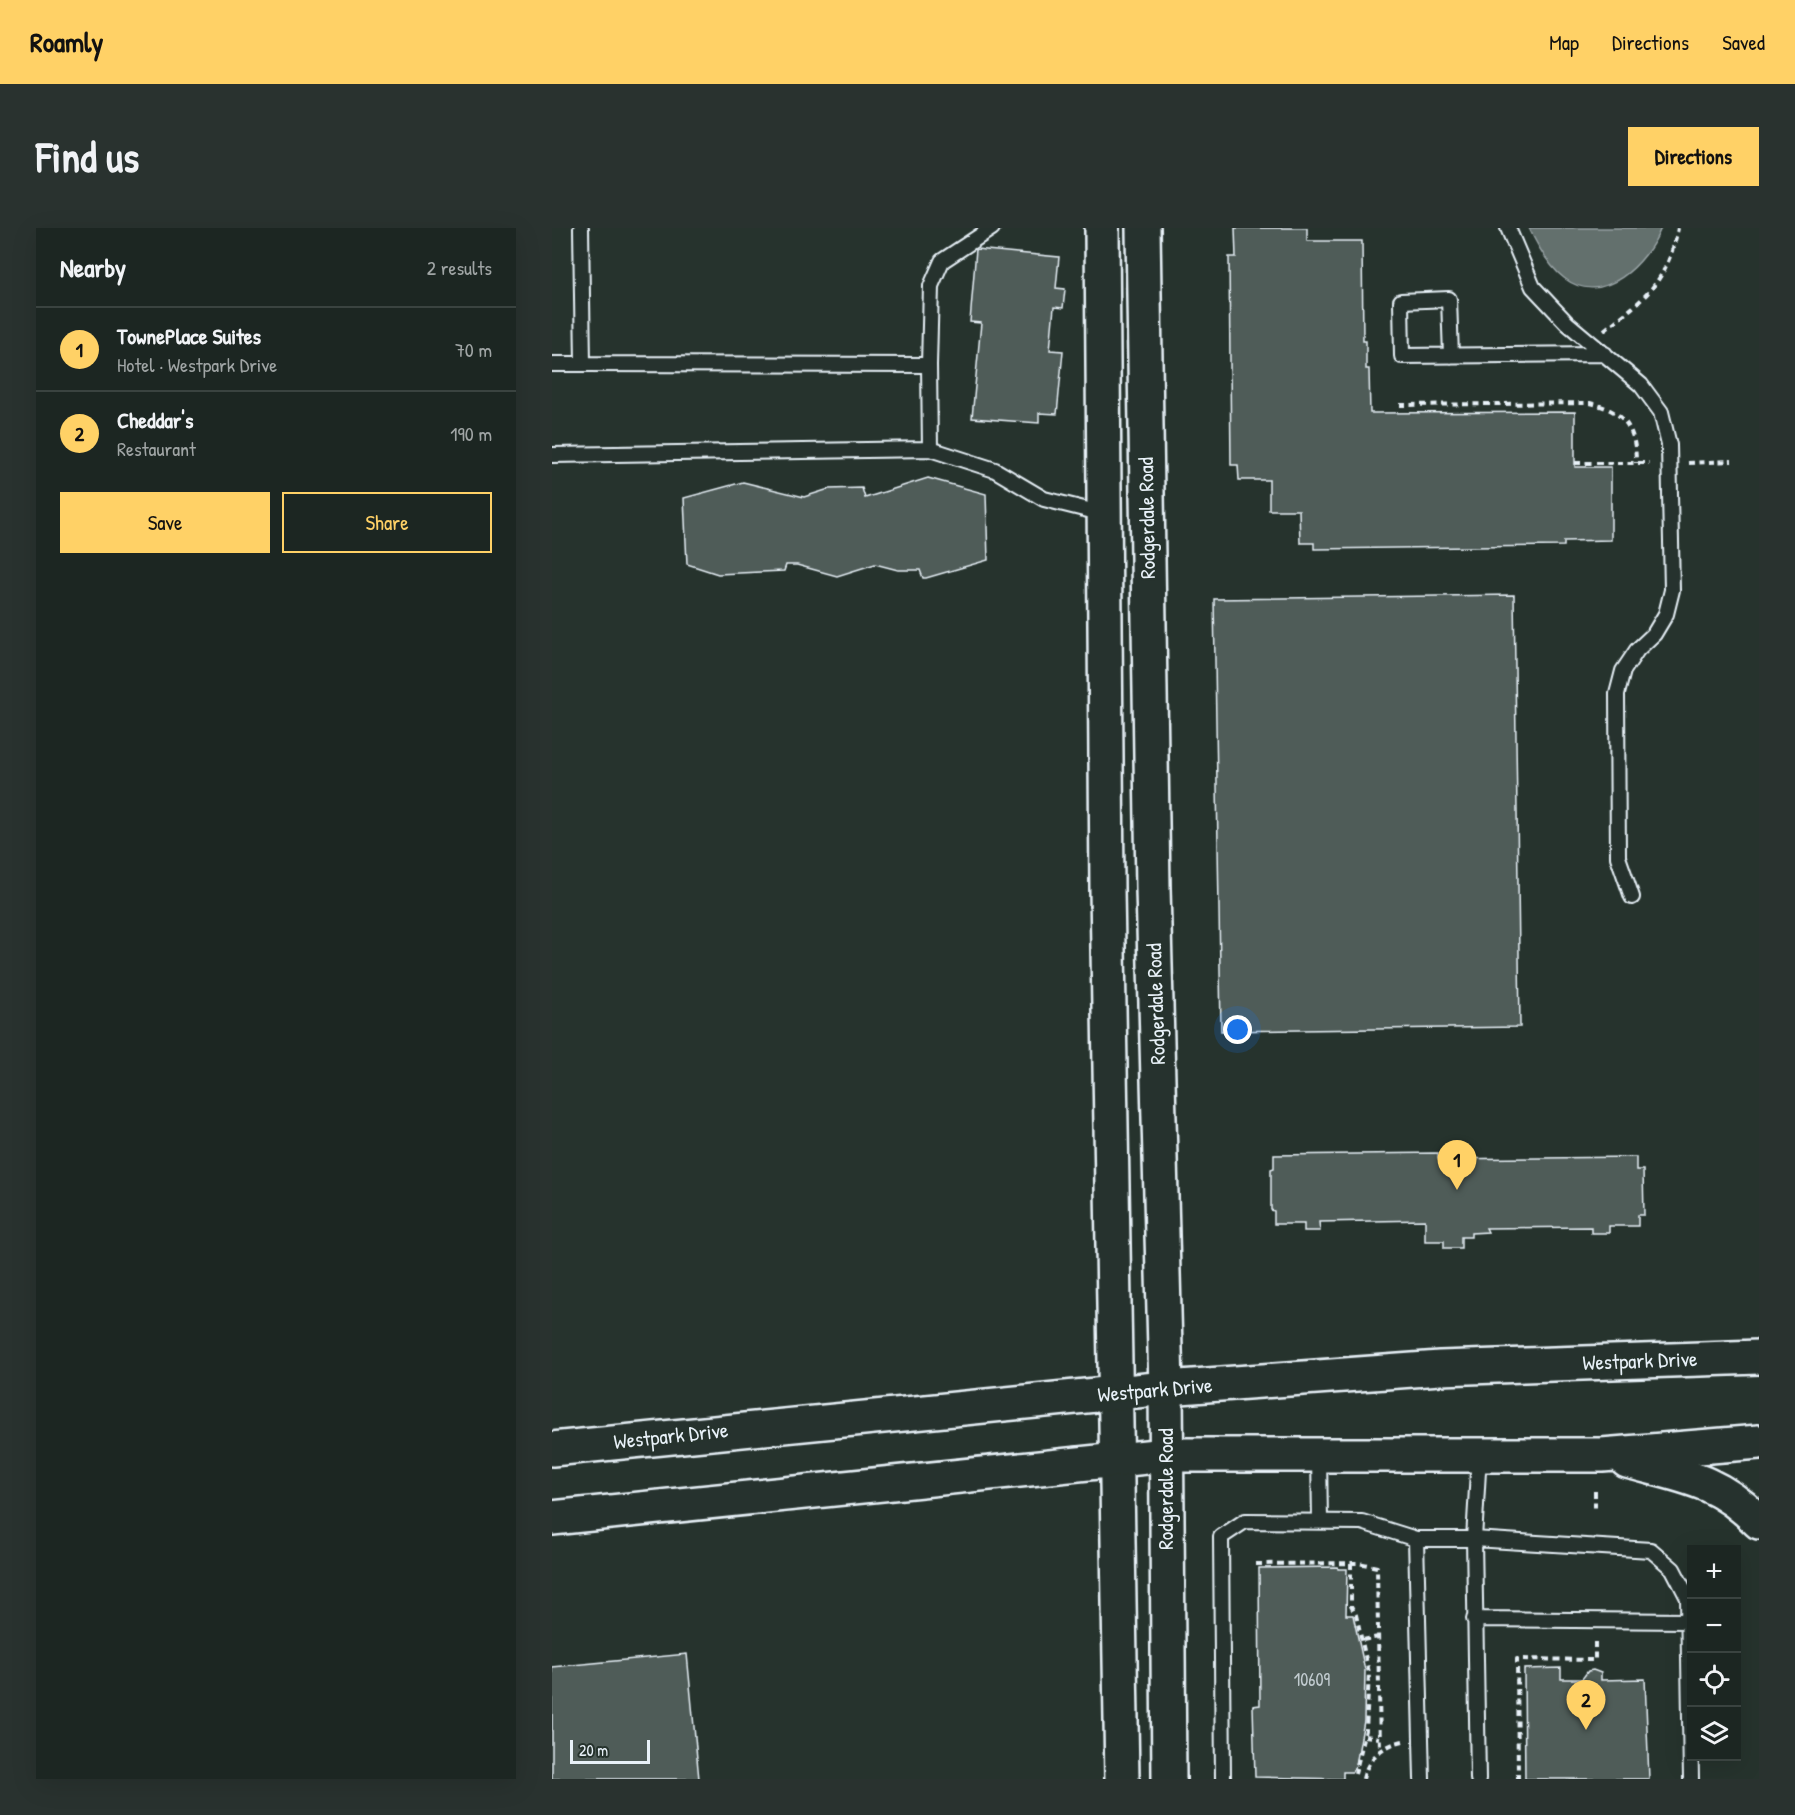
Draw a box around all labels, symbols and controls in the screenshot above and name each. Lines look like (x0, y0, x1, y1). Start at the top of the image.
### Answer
text: Roamly (30, 23, 103, 61)
text: Map (1549, 28, 1579, 57)
text: Directions (1612, 28, 1689, 57)
text: Saved (1722, 28, 1765, 57)
button: Directions (1628, 127, 1759, 186)
text: Find us (36, 128, 139, 185)
text: Nearby (60, 250, 126, 285)
text: 2 results (427, 254, 492, 281)
text: TownePlace Suites (117, 321, 261, 351)
text: 1 (76, 336, 83, 363)
text: 70 m (455, 336, 492, 363)
text: Hotel · Westpark Drive (117, 351, 277, 378)
text: Cheddar's (117, 405, 193, 435)
text: 2 (75, 420, 84, 447)
text: 190 m (450, 420, 492, 447)
text: Restaurant (117, 435, 196, 462)
street label: Rodgerdale Road (1131, 457, 1162, 579)
button: Save (60, 492, 270, 553)
button: Share (282, 492, 492, 553)
street label: Rodgerdale Road (1139, 943, 1172, 1065)
your location (1223, 1015, 1252, 1044)
pin: 1 (1438, 1140, 1476, 1190)
street label: Westpark Drive (1582, 1344, 1698, 1377)
street label: Westpark Drive (1096, 1370, 1213, 1409)
street label: Westpark Drive (612, 1415, 730, 1456)
street label: Rodgerdale Road (1151, 1428, 1180, 1550)
map controls (1687, 1545, 1741, 1761)
button: + (1687, 1545, 1741, 1599)
button: − (1687, 1599, 1741, 1653)
button: locate (1687, 1653, 1741, 1707)
house number: 10609 (1294, 1667, 1331, 1692)
pin: 2 (1566, 1680, 1606, 1730)
button: layers (1687, 1707, 1741, 1761)
scale bar (570, 1737, 650, 1764)
text: 20 m (579, 1739, 608, 1761)

